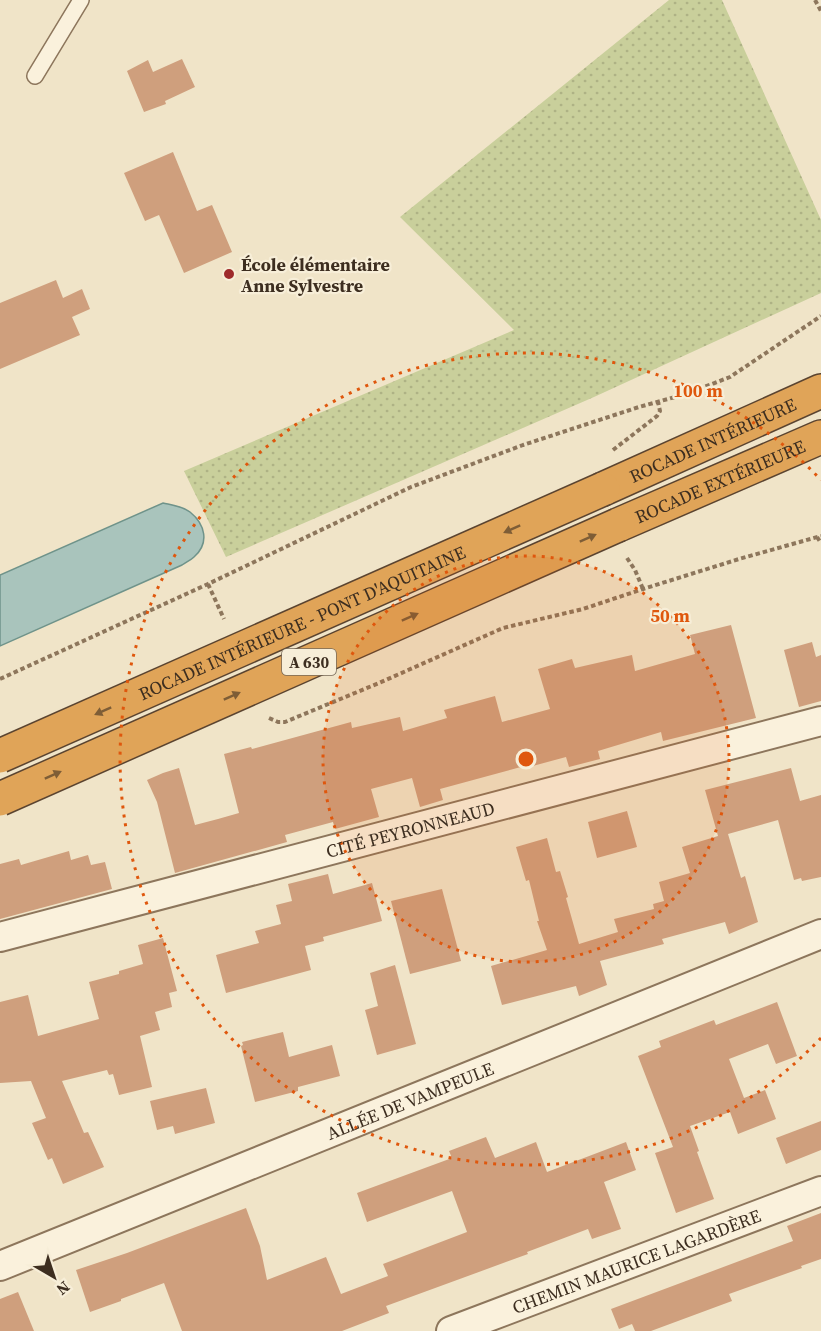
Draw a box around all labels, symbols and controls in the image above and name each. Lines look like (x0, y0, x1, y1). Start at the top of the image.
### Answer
place label: École élémentaire Anne Sylvestre (241, 252, 390, 298)
marker: École élémentaire Anne Sylvestre (222, 267, 236, 281)
text: 100 m (673, 378, 723, 403)
street label: ROCADE INTÉRIEURE (625, 391, 800, 488)
street label: ROCADE EXTÉRIEURE (631, 433, 809, 529)
one-way arrow (503, 525, 520, 534)
one-way arrow (580, 534, 597, 543)
street label: ROCADE INTÉRIEURE - PONT D'AQUITAINE (134, 539, 469, 706)
text: 50 m (650, 603, 690, 628)
one-way arrow (401, 612, 419, 622)
road number: A 630 (282, 649, 336, 675)
one-way arrow (223, 692, 240, 701)
one-way arrow (94, 706, 112, 716)
centre of rings (516, 749, 536, 769)
one-way arrow (45, 771, 62, 780)
street label: CITÉ PEYRONNEAUD (323, 795, 497, 863)
street label: ALLÉE DE VAMPEULE (322, 1055, 497, 1145)
street label: CHEMIN MAURICE LAGARDÈRE (508, 1202, 764, 1319)
north arrow (24, 1247, 84, 1307)
text: N (52, 1276, 75, 1301)

